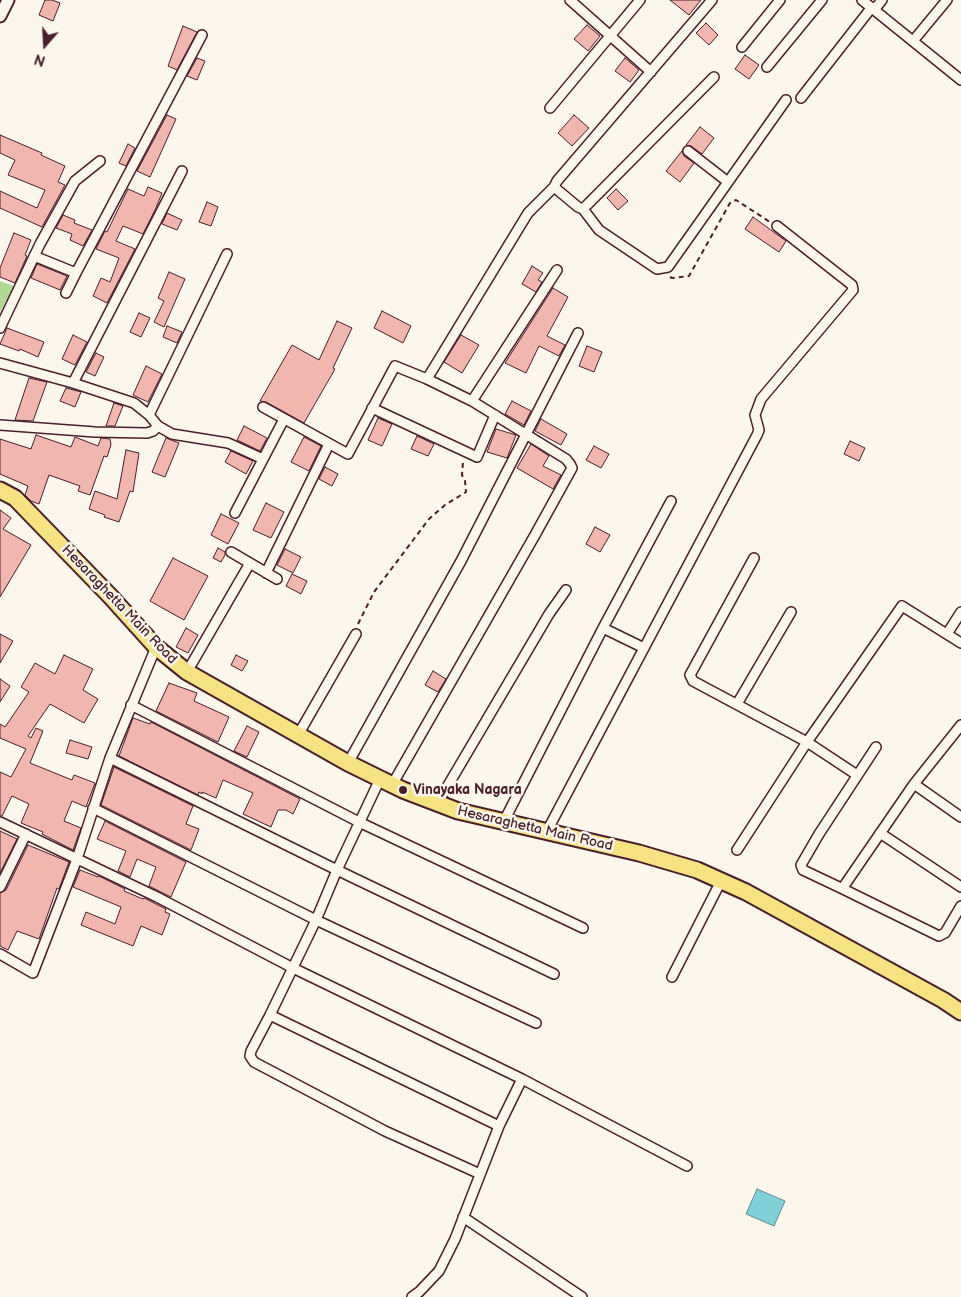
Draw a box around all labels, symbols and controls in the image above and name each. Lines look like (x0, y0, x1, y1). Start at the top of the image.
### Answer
north arrow (20, 20, 70, 70)
text: N (32, 50, 48, 69)
street label: Hesaraghetta Main Road (58, 542, 180, 668)
place label: Vinayaka Nagara (413, 782, 522, 798)
marker: Vinayaka Nagara (397, 784, 409, 796)
street label: Hesaraghetta Main Road (456, 803, 614, 855)

